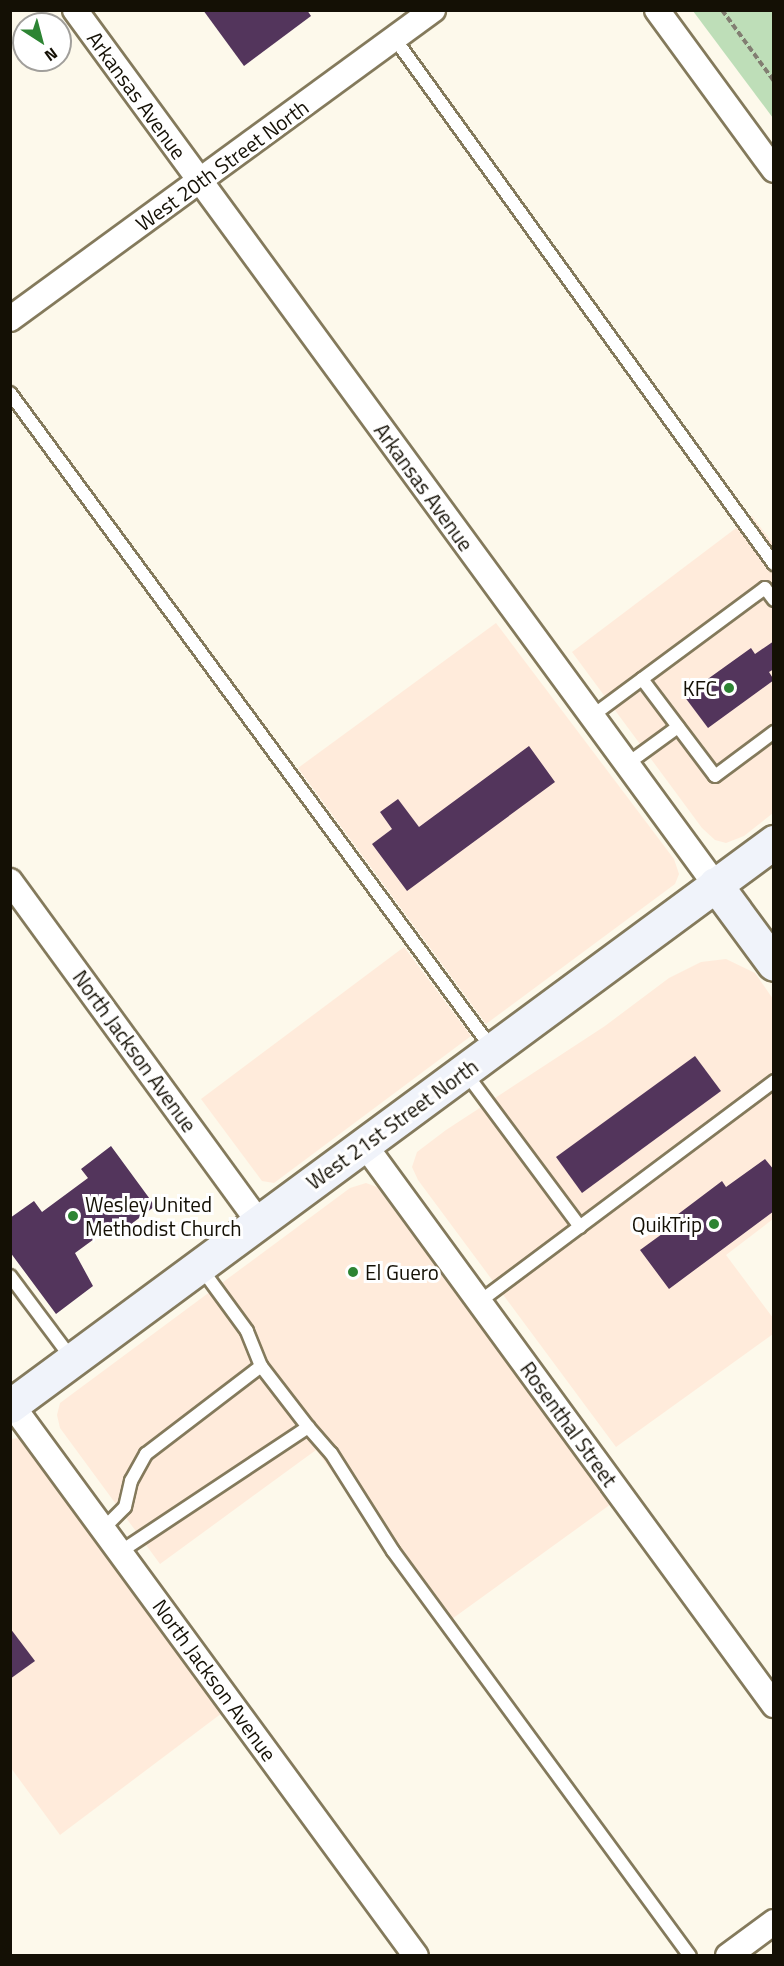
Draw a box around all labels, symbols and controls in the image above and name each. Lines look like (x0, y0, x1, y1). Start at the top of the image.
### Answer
north arrow (12, 12, 72, 72)
street label: Arkansas Avenue (82, 26, 192, 164)
text: N (40, 42, 63, 68)
street label: West 20th Street North (131, 94, 313, 236)
street label: Arkansas Avenue (369, 418, 479, 556)
place label: KFC (683, 675, 717, 701)
marker: KFC (722, 681, 736, 695)
street label: North Jackson Avenue (68, 965, 202, 1137)
street label: West 21st Street North (301, 1053, 483, 1195)
place label: Wesley United Methodist Church (85, 1191, 242, 1241)
marker: Wesley United Methodist Church (66, 1209, 80, 1223)
place label: QuikTrip (632, 1211, 702, 1237)
marker: QuikTrip (707, 1217, 721, 1231)
place label: El Guero (365, 1259, 439, 1285)
marker: El Guero (346, 1265, 360, 1279)
street label: Rosenthal Street (515, 1357, 623, 1491)
street label: North Jackson Avenue (148, 1594, 282, 1766)

